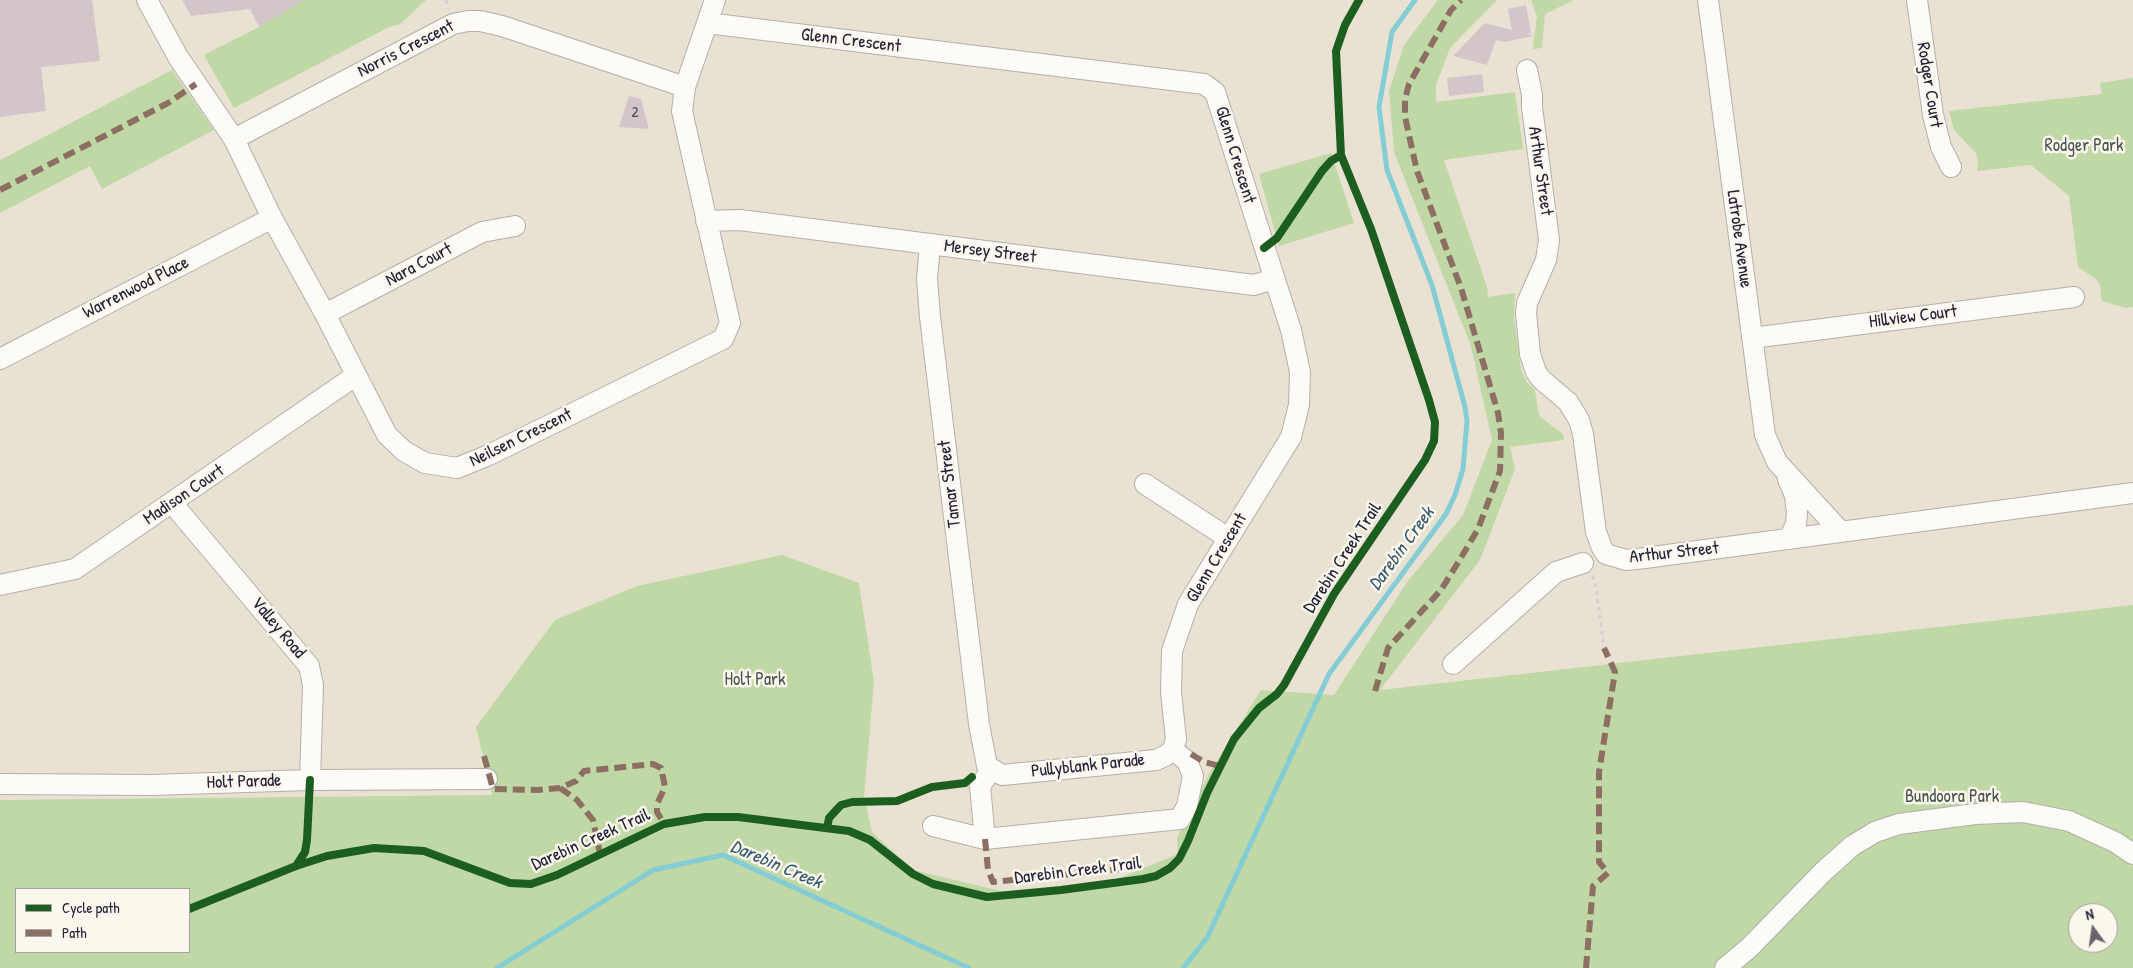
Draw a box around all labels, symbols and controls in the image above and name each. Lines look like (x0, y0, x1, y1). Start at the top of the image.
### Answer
street label: Norris Crescent (354, 16, 458, 82)
street label: Glenn Crescent (800, 24, 902, 58)
street label: Rodger Court (1912, 41, 1946, 129)
house number: 2 (631, 104, 639, 122)
street label: Glenn Crescent (1210, 104, 1260, 206)
street label: Arthur Street (1523, 125, 1557, 217)
park label: Rodger Park (2045, 135, 2123, 157)
street label: Latrobe Avenue (1721, 189, 1757, 289)
street label: Mersey Street (943, 236, 1037, 268)
street label: Nara Court (382, 239, 456, 291)
street label: Warrenwood Place (79, 252, 193, 324)
street label: Hillview Court (1868, 301, 1958, 333)
street label: Neilsen Crescent (466, 404, 576, 472)
street label: Tamar Street (934, 439, 966, 529)
street label: Madison Court (140, 460, 228, 530)
street label: Darebin Creek Trail (1299, 499, 1387, 617)
water label: Darebin Creek (1364, 503, 1440, 595)
street label: Glenn Crescent (1182, 509, 1252, 607)
street label: Arthur Street (1628, 538, 1720, 568)
street label: Valley Road (246, 593, 310, 663)
park label: Holt Park (725, 669, 785, 691)
street label: Pullyblank Parade (1030, 749, 1146, 783)
street label: Holt Parade (206, 770, 282, 794)
park label: Bundoora Park (1905, 786, 1999, 808)
street label: Darebin Creek Trail (528, 804, 654, 876)
water label: Darebin Creek (727, 836, 825, 894)
street label: Darebin Creek Trail (1013, 853, 1143, 889)
legend (15, 888, 190, 953)
text: Cycle path (62, 897, 120, 918)
north arrow (2068, 903, 2118, 953)
text: N (2084, 904, 2095, 924)
text: Path (62, 922, 87, 943)

